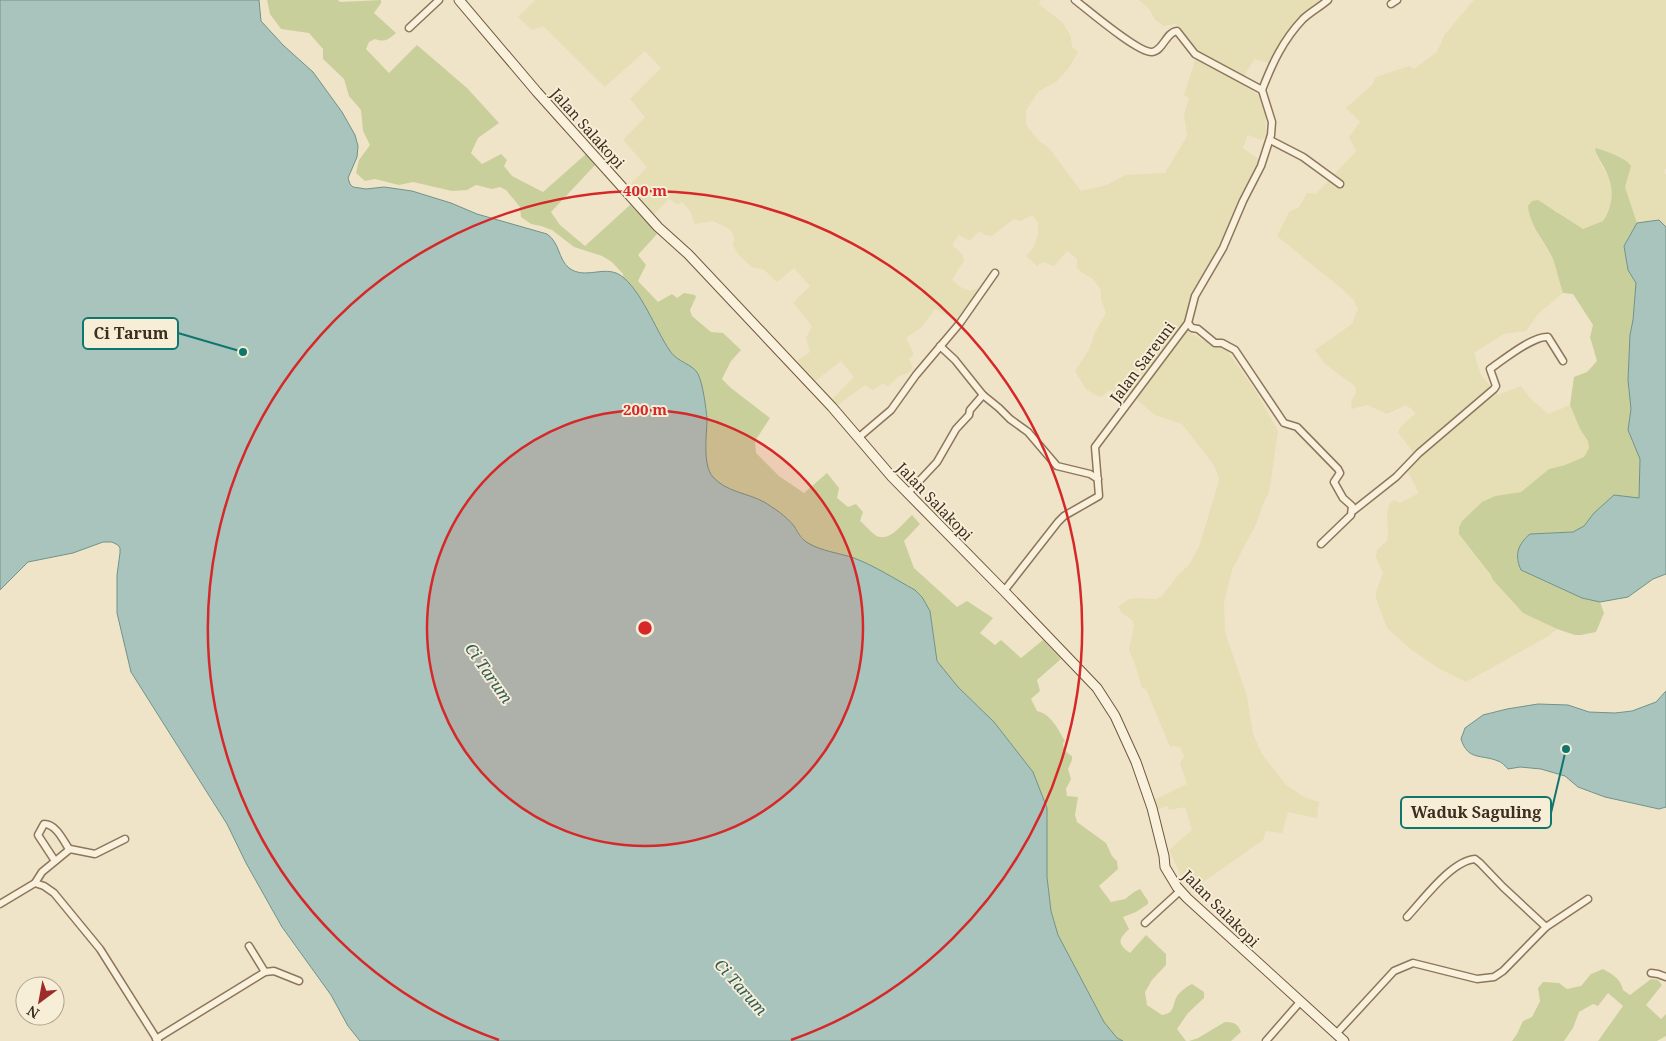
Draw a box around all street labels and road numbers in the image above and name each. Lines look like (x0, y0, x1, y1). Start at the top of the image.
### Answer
street label: Jalan Salakopi (546, 83, 629, 172)
street label: Jalan Sareuni (1104, 317, 1179, 407)
street label: Jalan Salakopi (892, 457, 978, 545)
street label: Jalan Salakopi (1177, 864, 1264, 951)

